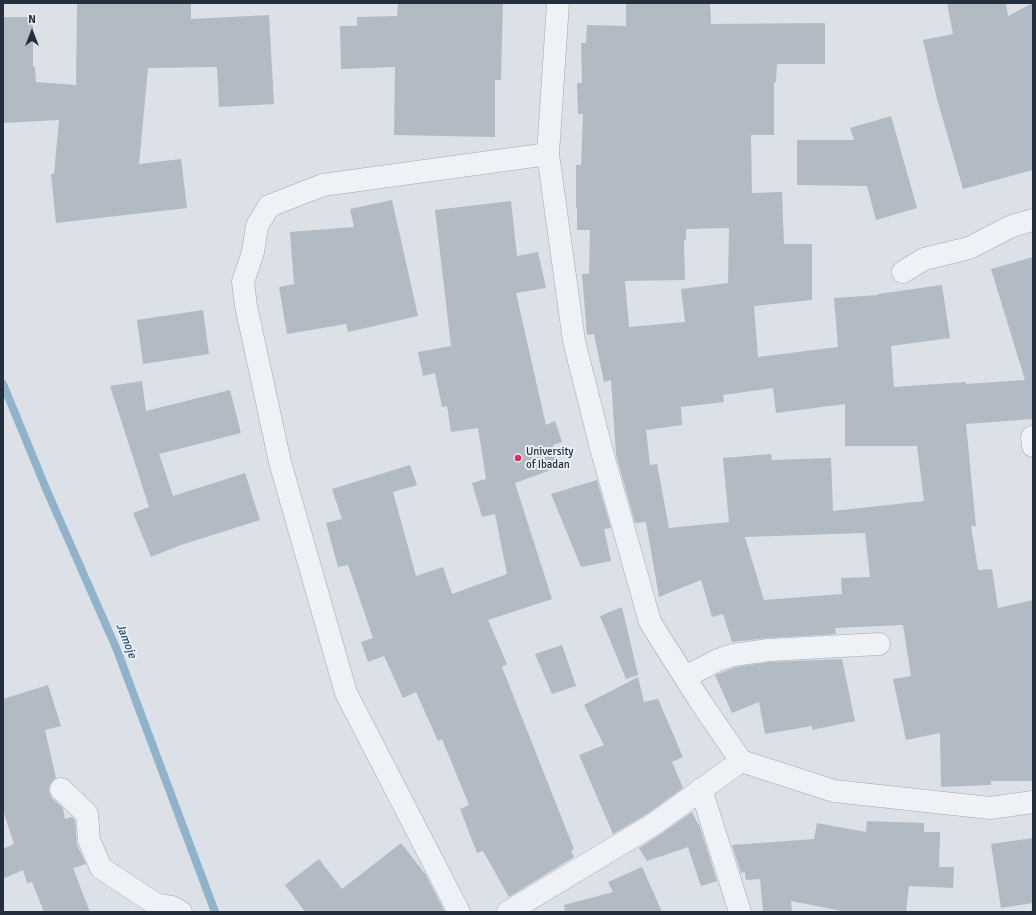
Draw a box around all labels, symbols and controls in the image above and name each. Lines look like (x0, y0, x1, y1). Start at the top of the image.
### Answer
north arrow (12, 12, 52, 52)
text: N (28, 13, 36, 26)
place label: University of Ibadan (526, 445, 573, 471)
marker: University of Ibadan (513, 453, 523, 463)
water label: Jamoje (113, 621, 139, 661)

